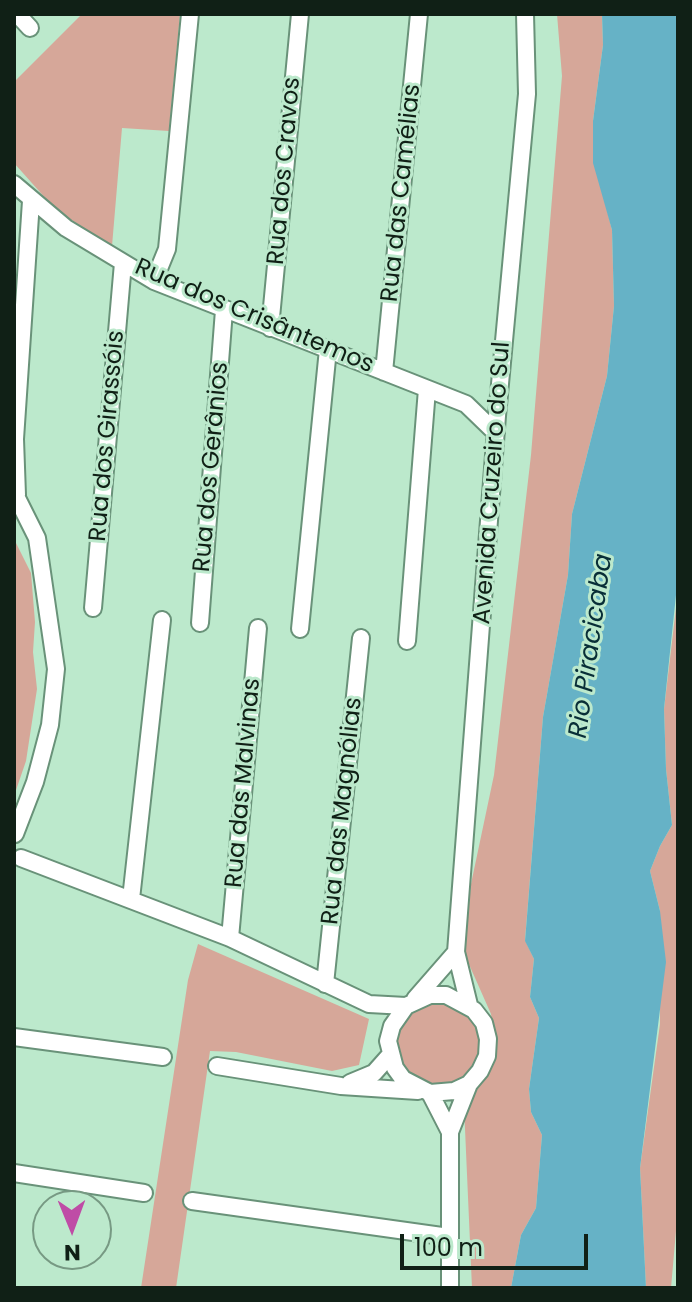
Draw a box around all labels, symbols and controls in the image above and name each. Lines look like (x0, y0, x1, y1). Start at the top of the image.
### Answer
street label: Rua dos Cravos (262, 76, 308, 266)
street label: Rua das Camélias (376, 83, 428, 303)
street label: Rua dos Crisântemos (130, 254, 378, 380)
street label: Rua dos Girassóis (84, 329, 132, 543)
street label: Avenida Cruzeiro do Sul (469, 341, 517, 625)
street label: Rua dos Gerânios (188, 361, 236, 573)
water label: Rio Piracicaba (564, 552, 620, 740)
street label: Rua das Malvinas (220, 677, 268, 889)
street label: Rua das Magnólias (317, 696, 369, 926)
north arrow (32, 1190, 112, 1270)
scale bar (404, 1218, 592, 1268)
text: 100 m (414, 1231, 483, 1264)
text: N (64, 1237, 81, 1268)

